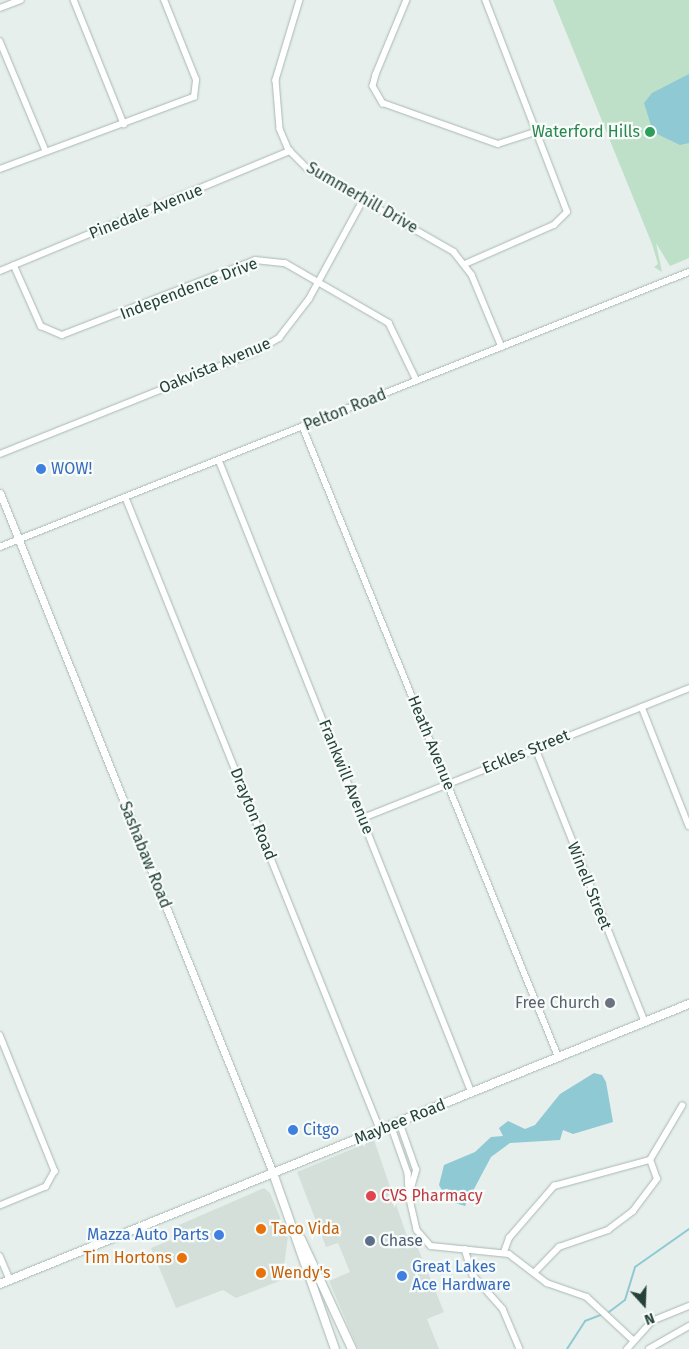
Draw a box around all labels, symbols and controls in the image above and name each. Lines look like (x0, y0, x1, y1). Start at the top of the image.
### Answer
place label: Waterford Hills (532, 122, 640, 142)
marker: Waterford Hills (644, 126, 656, 138)
street label: Summerhill Drive (303, 158, 421, 238)
street label: Pinedale Avenue (86, 180, 206, 244)
street label: Independence Drive (118, 254, 260, 324)
street label: Oakvista Avenue (156, 334, 274, 398)
street label: Pelton Road (301, 385, 389, 435)
place label: WOW! (51, 459, 92, 479)
marker: WOW! (35, 463, 47, 475)
street label: Heath Avenue (403, 693, 459, 793)
street label: Frankwill Avenue (314, 717, 378, 837)
street label: Eckles Street (480, 726, 572, 778)
street label: Drayton Road (226, 765, 280, 863)
street label: Sashabaw Road (115, 799, 175, 911)
street label: Winell Street (563, 839, 615, 933)
place label: Free Church (515, 993, 600, 1013)
marker: Free Church (604, 997, 616, 1009)
street label: Maybee Road (351, 1095, 449, 1149)
place label: Citgo (303, 1120, 339, 1140)
marker: Citgo (287, 1124, 299, 1136)
place label: CVS Pharmacy (381, 1186, 483, 1206)
marker: CVS Pharmacy (365, 1190, 377, 1202)
place label: Taco Vida (271, 1219, 340, 1239)
marker: Taco Vida (255, 1223, 267, 1235)
place label: Mazza Auto Parts (87, 1225, 209, 1245)
marker: Mazza Auto Parts (213, 1229, 225, 1241)
place label: Chase (380, 1231, 423, 1251)
marker: Chase (364, 1235, 376, 1247)
place label: Tim Hortons (83, 1248, 172, 1268)
marker: Tim Hortons (176, 1252, 188, 1264)
place label: Great Lakes Ace Hardware (412, 1257, 511, 1295)
place label: Wendy's (271, 1263, 330, 1283)
marker: Wendy's (255, 1267, 267, 1279)
marker: Great Lakes Ace Hardware (396, 1270, 408, 1282)
north arrow (619, 1279, 669, 1329)
text: N (642, 1309, 657, 1328)

